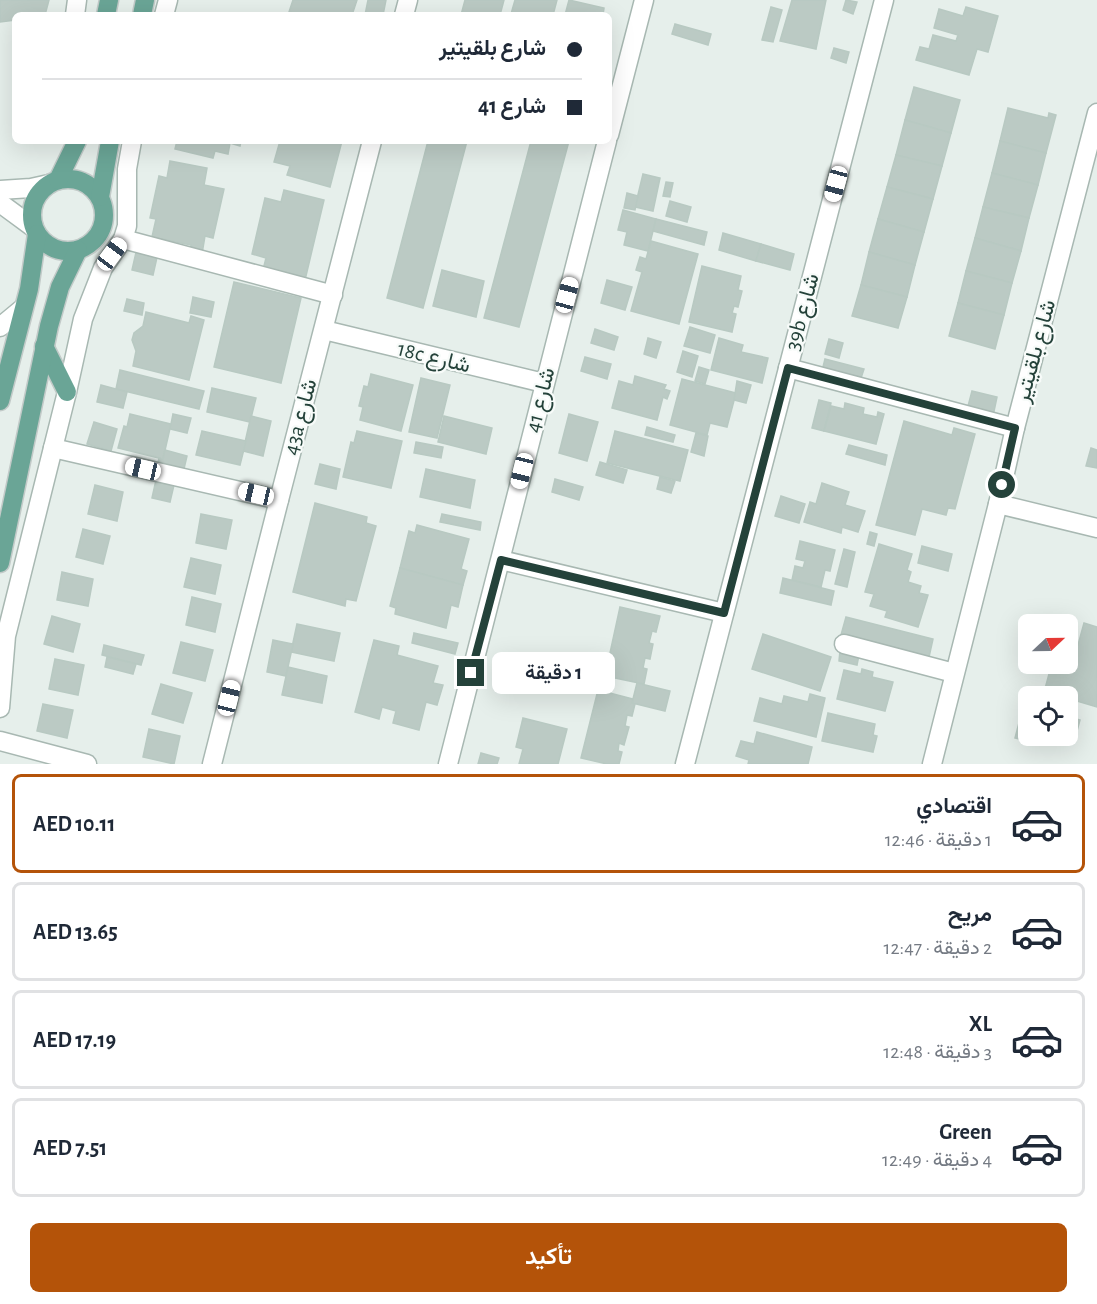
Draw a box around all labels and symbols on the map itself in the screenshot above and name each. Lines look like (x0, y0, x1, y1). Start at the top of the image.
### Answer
car (823, 164, 849, 204)
car (94, 234, 130, 274)
street label: 39b شارع (781, 271, 826, 354)
car (554, 275, 580, 315)
street label: شارع بلقيتير (1010, 297, 1062, 406)
street label: 18c شارع (395, 337, 473, 380)
street label: شارع 41 (521, 365, 562, 435)
street label: 43a شارع (279, 377, 324, 458)
car (509, 451, 535, 491)
car (123, 456, 163, 482)
route start (988, 471, 1015, 498)
car (236, 481, 276, 507)
north arrow (1018, 614, 1078, 674)
callout: 1 دقيقة (492, 652, 615, 694)
route end (457, 659, 484, 686)
car (216, 678, 242, 718)

